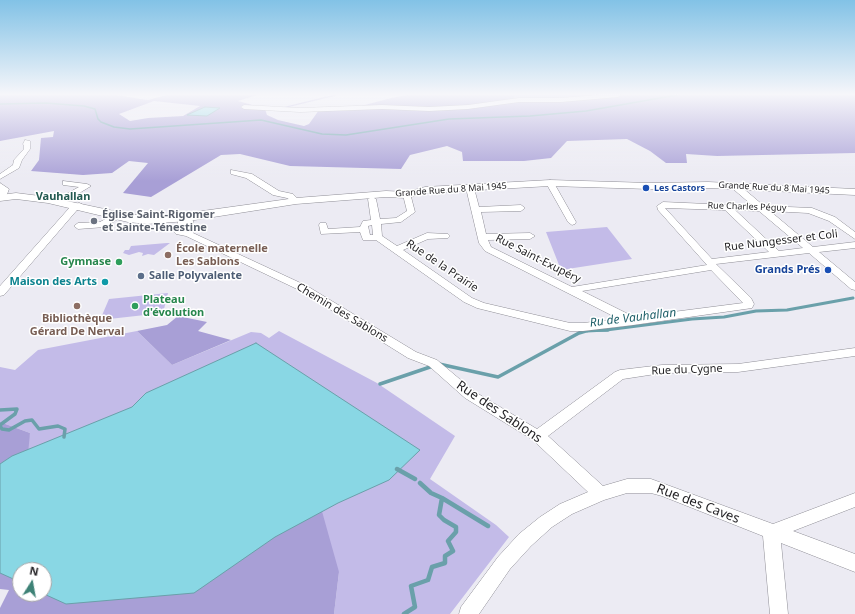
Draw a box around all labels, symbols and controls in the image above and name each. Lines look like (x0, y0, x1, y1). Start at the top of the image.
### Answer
street label: Grande Rue du 8 Mai 1945 (718, 180, 830, 196)
street label: Grande Rue du 8 Mai 1945 (395, 181, 507, 199)
marker: Les Castors (641, 183, 651, 193)
place label: Les Castors (654, 183, 705, 193)
district label: Vauhallan (36, 190, 90, 204)
street label: Rue Charles Péguy (707, 200, 787, 214)
place label: Église Saint-Rigomer et Sainte-Ténestine (102, 208, 215, 234)
marker: Église Saint-Rigomer et Sainte-Ténestine (89, 216, 99, 226)
street label: Rue Nungesser et Coli (724, 227, 838, 255)
street label: Rue Saint-Exupéry (493, 232, 583, 286)
street label: Rue de la Prairie (404, 237, 480, 295)
place label: École maternelle Les Sablons (176, 242, 268, 268)
marker: École maternelle Les Sablons (163, 250, 173, 260)
place label: Gymnase (60, 255, 111, 269)
marker: Gymnase (114, 257, 124, 267)
place label: Grands Prés (755, 263, 820, 277)
marker: Grands Prés (823, 265, 833, 275)
place label: Salle Polyvalente (149, 269, 242, 283)
marker: Salle Polyvalente (136, 271, 146, 281)
place label: Maison des Arts (10, 275, 97, 289)
marker: Maison des Arts (100, 277, 110, 287)
street label: Chemin des Sablons (294, 280, 390, 346)
place label: Plateau d'évolution (143, 293, 204, 319)
marker: Bibliothèque Gérard De Nerval (72, 301, 82, 311)
marker: Plateau d'évolution (130, 301, 140, 311)
water label: Ru de Vauhallan (589, 306, 677, 330)
place label: Bibliothèque Gérard De Nerval (30, 312, 124, 338)
street label: Rue du Cygne (651, 362, 723, 378)
street label: Rue des Sablons (453, 378, 545, 446)
street label: Rue des Caves (654, 481, 742, 527)
north arrow (12, 562, 52, 602)
text: N (28, 562, 40, 579)

